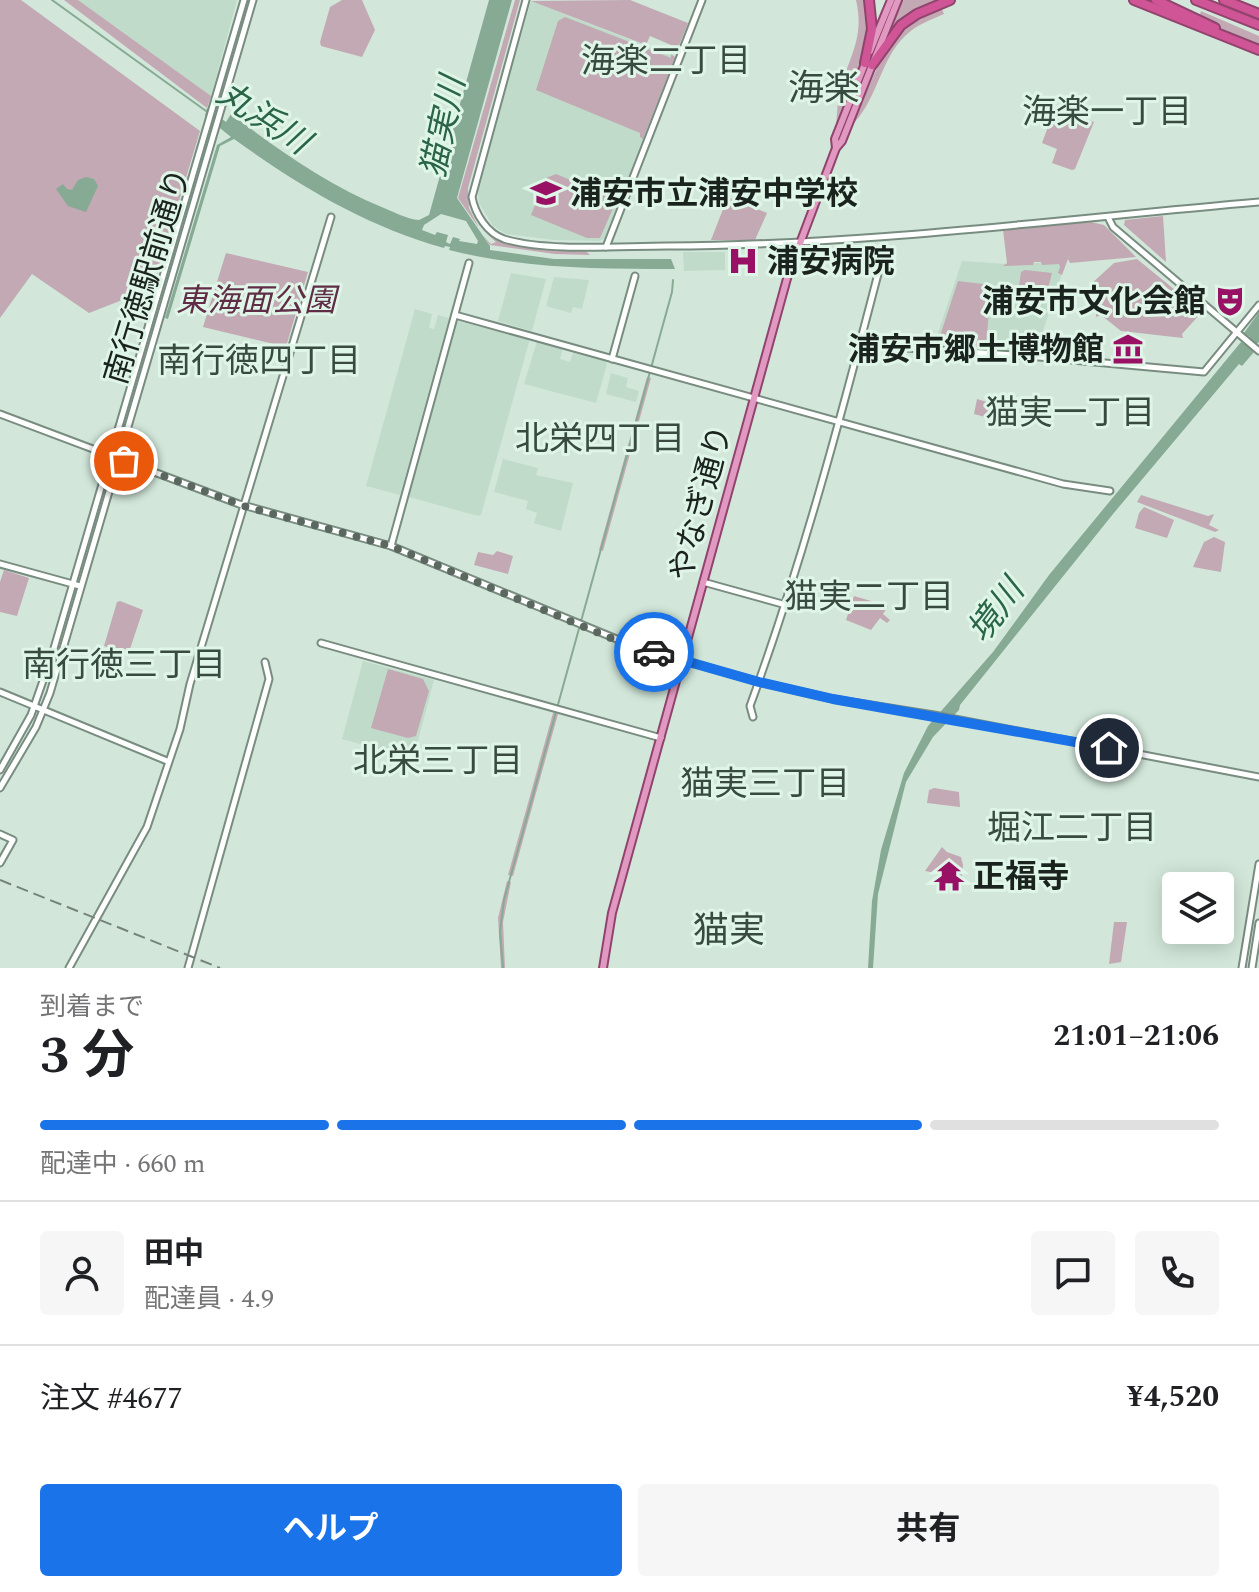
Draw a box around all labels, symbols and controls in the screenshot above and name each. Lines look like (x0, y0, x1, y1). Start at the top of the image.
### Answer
district label: 海楽二丁目 (581, 36, 751, 88)
district label: 海楽 (788, 62, 860, 117)
water label: 丸浜川 (206, 69, 322, 170)
water label: 猫実川 (408, 69, 481, 183)
district label: 海楽一丁目 (1022, 87, 1192, 139)
street label: 南行徳駅前通り (92, 162, 205, 391)
place label: 浦安市立浦安中学校 (570, 170, 858, 219)
school or university icon: 浦安市立浦安中学校 (529, 176, 563, 210)
place label: 浦安病院 (767, 238, 895, 287)
hospital icon: 浦安病院 (726, 244, 760, 278)
park label: 東海面公園 (176, 277, 340, 326)
place label: 浦安市文化会館 (982, 278, 1206, 327)
theatre icon: 浦安市文化会館 (1213, 284, 1247, 318)
place label: 浦安市郷土博物館 (848, 326, 1104, 375)
museum icon: 浦安市郷土博物館 (1111, 332, 1145, 366)
district label: 南行徳四丁目 (157, 336, 361, 388)
district label: 猫実一丁目 (985, 388, 1155, 440)
district label: 北栄四丁目 (515, 414, 685, 466)
street label: やなぎ通り (657, 420, 746, 587)
pin (90, 427, 158, 495)
icon: bag (102, 439, 146, 483)
water label: 境川 (955, 566, 1040, 654)
district label: 猫実二丁目 (784, 572, 954, 624)
courier (614, 612, 694, 692)
icon: car (632, 630, 676, 674)
district label: 南行徳三丁目 (22, 640, 226, 692)
pin (1075, 714, 1143, 782)
icon: home (1087, 726, 1131, 770)
district label: 北栄三丁目 (353, 736, 523, 788)
district label: 猫実三丁目 (680, 759, 850, 811)
district label: 堀江二丁目 (987, 803, 1157, 855)
place label: 正福寺 (973, 853, 1069, 902)
temple icon: 正福寺 (932, 859, 966, 893)
map controls (1162, 872, 1234, 944)
button: layers (1162, 872, 1234, 944)
district label: 猫実 (693, 904, 765, 959)
text: 到着まで (40, 987, 144, 1027)
text: 21:01–21:06 (1053, 1013, 1219, 1059)
text: 3 分 (40, 1017, 134, 1096)
text: 配達中 · 660 m (40, 1144, 205, 1184)
button: person (40, 1231, 124, 1315)
text: 田中 (144, 1231, 204, 1277)
button: chat (1031, 1231, 1115, 1315)
button: phone (1135, 1231, 1219, 1315)
text: 配達員 · 4.9 (144, 1279, 274, 1319)
text: ¥4,520 (1127, 1374, 1219, 1420)
text: 注文 #4677 (40, 1376, 183, 1422)
button: ヘルプ (40, 1484, 622, 1576)
button: 共有 (638, 1484, 1219, 1576)

